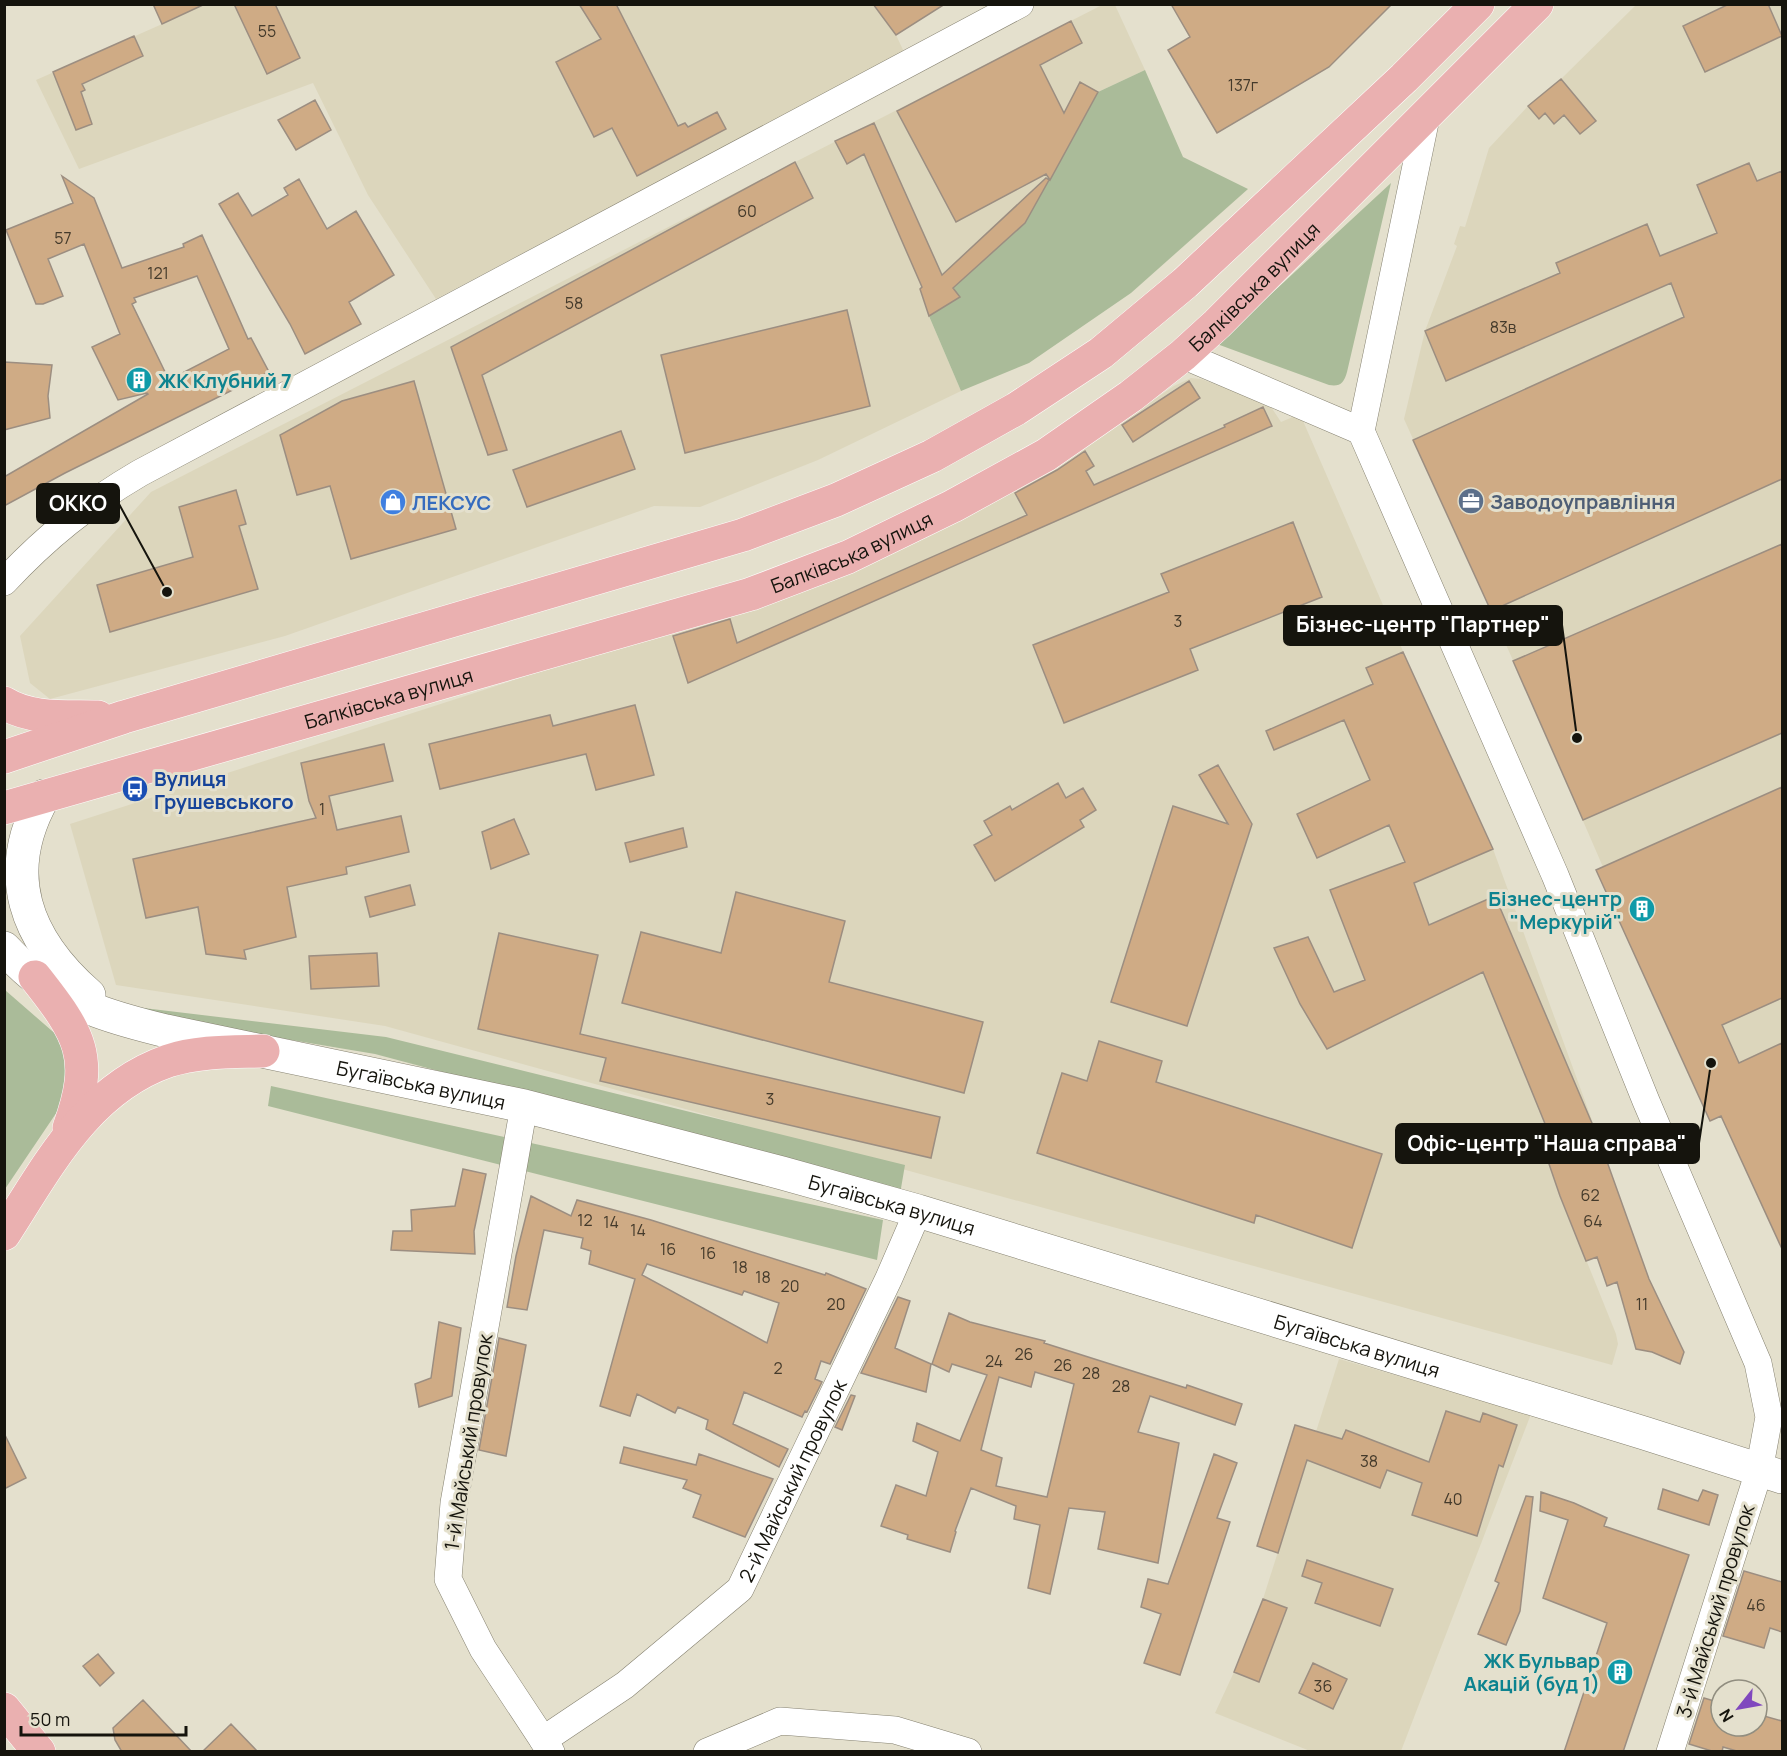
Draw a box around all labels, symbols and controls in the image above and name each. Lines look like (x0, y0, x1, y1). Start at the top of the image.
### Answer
house number: 55 (258, 20, 276, 42)
house number: 137г (1228, 74, 1259, 96)
house number: 60 (737, 200, 757, 222)
street label: Балківська вулиця (1182, 216, 1325, 357)
house number: 57 (54, 227, 72, 249)
house number: 121 (147, 262, 169, 284)
house number: 58 (565, 292, 583, 314)
house number: 83в (1490, 316, 1517, 338)
building icon: ЖК Клубний 7 (124, 365, 154, 395)
place label: ЖК Клубний 7 (158, 367, 292, 394)
callout: ОККО (37, 484, 119, 523)
office icon: Заводоуправління (1456, 486, 1486, 516)
shop icon: ЛЕКСУС (378, 487, 408, 517)
place label: Заводоуправління (1490, 488, 1675, 515)
text: ОККО (49, 489, 107, 517)
place label: ЛЕКСУС (412, 489, 491, 516)
street label: Балківська вулиця (767, 505, 937, 599)
callout: Бізнес-центр "Партнер" (1284, 606, 1562, 645)
house number: 3 (1174, 610, 1182, 632)
text: Бізнес-центр "Партнер" (1296, 610, 1550, 638)
street label: Балківська вулиця (301, 661, 476, 735)
place label: Вулиця Грушевського (154, 765, 294, 815)
bus stop icon: Вулиця Грушевського (120, 774, 150, 804)
house number: 1 (319, 798, 325, 820)
place label: Бізнес-центр "Меркурій" (1488, 885, 1622, 935)
building icon: Бізнес-центр "Меркурій" (1627, 894, 1657, 924)
street label: Бугаївська вулиця (334, 1054, 508, 1115)
house number: 3 (766, 1088, 774, 1110)
callout: Офіс-центр "Наша справа" (1396, 1124, 1699, 1163)
text: Офіс-центр "Наша справа" (1407, 1129, 1687, 1157)
street label: Бугаївська вулиця (806, 1168, 979, 1241)
house number: 62 (1580, 1184, 1600, 1206)
house number: 12 (577, 1209, 593, 1231)
house number: 64 (1583, 1210, 1603, 1232)
house number: 14 (603, 1211, 619, 1233)
house number: 14 (630, 1219, 646, 1241)
house number: 16 (660, 1238, 676, 1260)
house number: 16 (700, 1242, 716, 1264)
house number: 18 (732, 1256, 748, 1278)
house number: 18 (755, 1266, 771, 1288)
house number: 20 (781, 1275, 799, 1297)
house number: 20 (827, 1293, 845, 1315)
house number: 11 (1636, 1293, 1648, 1315)
street label: Бугаївська вулиця (1271, 1307, 1443, 1383)
street label: 1-й Майський провулок (438, 1331, 499, 1552)
house number: 26 (1014, 1343, 1034, 1365)
house number: 24 (985, 1350, 1003, 1372)
house number: 26 (1053, 1354, 1073, 1376)
house number: 2 (773, 1357, 783, 1379)
house number: 28 (1082, 1362, 1100, 1384)
street label: 2-й Майський провулок (732, 1373, 853, 1586)
house number: 28 (1112, 1375, 1130, 1397)
house number: 38 (1360, 1450, 1378, 1472)
house number: 40 (1443, 1488, 1463, 1510)
street label: 3-й Майський провулок (1670, 1500, 1761, 1721)
house number: 46 (1746, 1594, 1766, 1616)
place label: ЖК Бульвар Акацій (буд 1) (1464, 1647, 1600, 1697)
building icon: ЖК Бульвар Акацій (буд 1) (1605, 1657, 1635, 1687)
house number: 36 (1314, 1675, 1332, 1697)
north arrow (1709, 1678, 1769, 1738)
scale bar (21, 1699, 186, 1737)
text: N (1714, 1705, 1739, 1726)
text: 50 m (30, 1707, 70, 1731)

